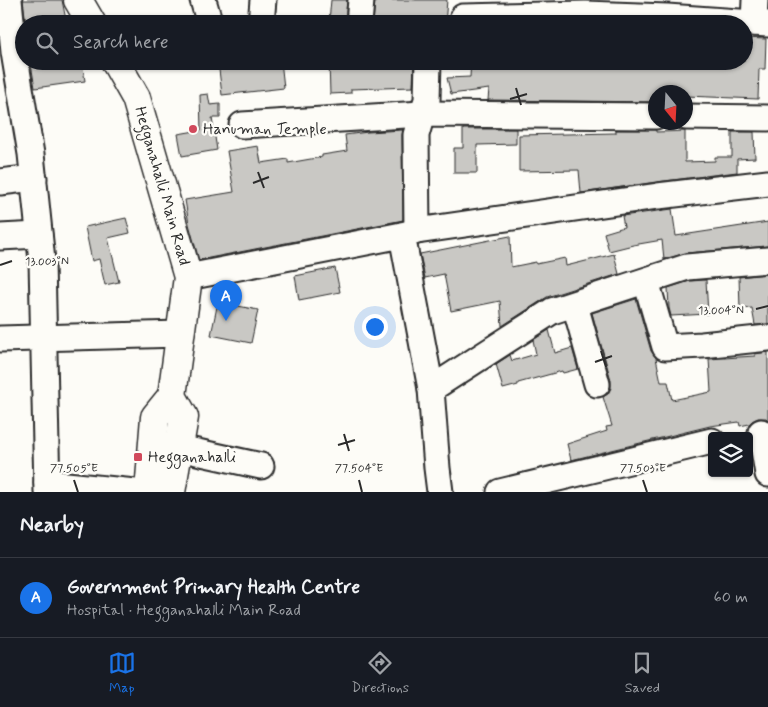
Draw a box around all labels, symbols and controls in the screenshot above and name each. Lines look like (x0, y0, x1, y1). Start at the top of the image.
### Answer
search box (15, 15, 753, 70)
icon: search (33, 29, 61, 57)
text: Search here (73, 30, 169, 55)
north arrow (648, 85, 693, 130)
street label: Hegganahalli Main Road (128, 104, 195, 268)
place label: Hanuman Temple (203, 119, 327, 140)
marker: Hanuman Temple (187, 123, 199, 135)
text: 13.003°N (25, 254, 69, 270)
pin: A (210, 280, 242, 321)
text: 13.004°N (698, 303, 744, 319)
your location (362, 314, 388, 340)
map controls (708, 432, 753, 477)
button: layers (708, 432, 753, 477)
place label: Hegganahalli (148, 447, 236, 469)
marker: Hegganahalli (132, 451, 144, 463)
text: 77.505°E (50, 461, 98, 477)
text: 77.504°E (335, 461, 383, 477)
text: 77.503°E (620, 461, 666, 477)
text: Nearby (20, 511, 84, 539)
text: Government Primary Health Centre (67, 575, 360, 600)
text: A (31, 587, 41, 608)
text: 60 m (714, 587, 748, 608)
text: Hospital · Hegganahalli Main Road (67, 600, 301, 621)
tab: Map (108, 649, 136, 697)
tab: Directions (352, 649, 409, 697)
tab: Saved (625, 649, 660, 697)

